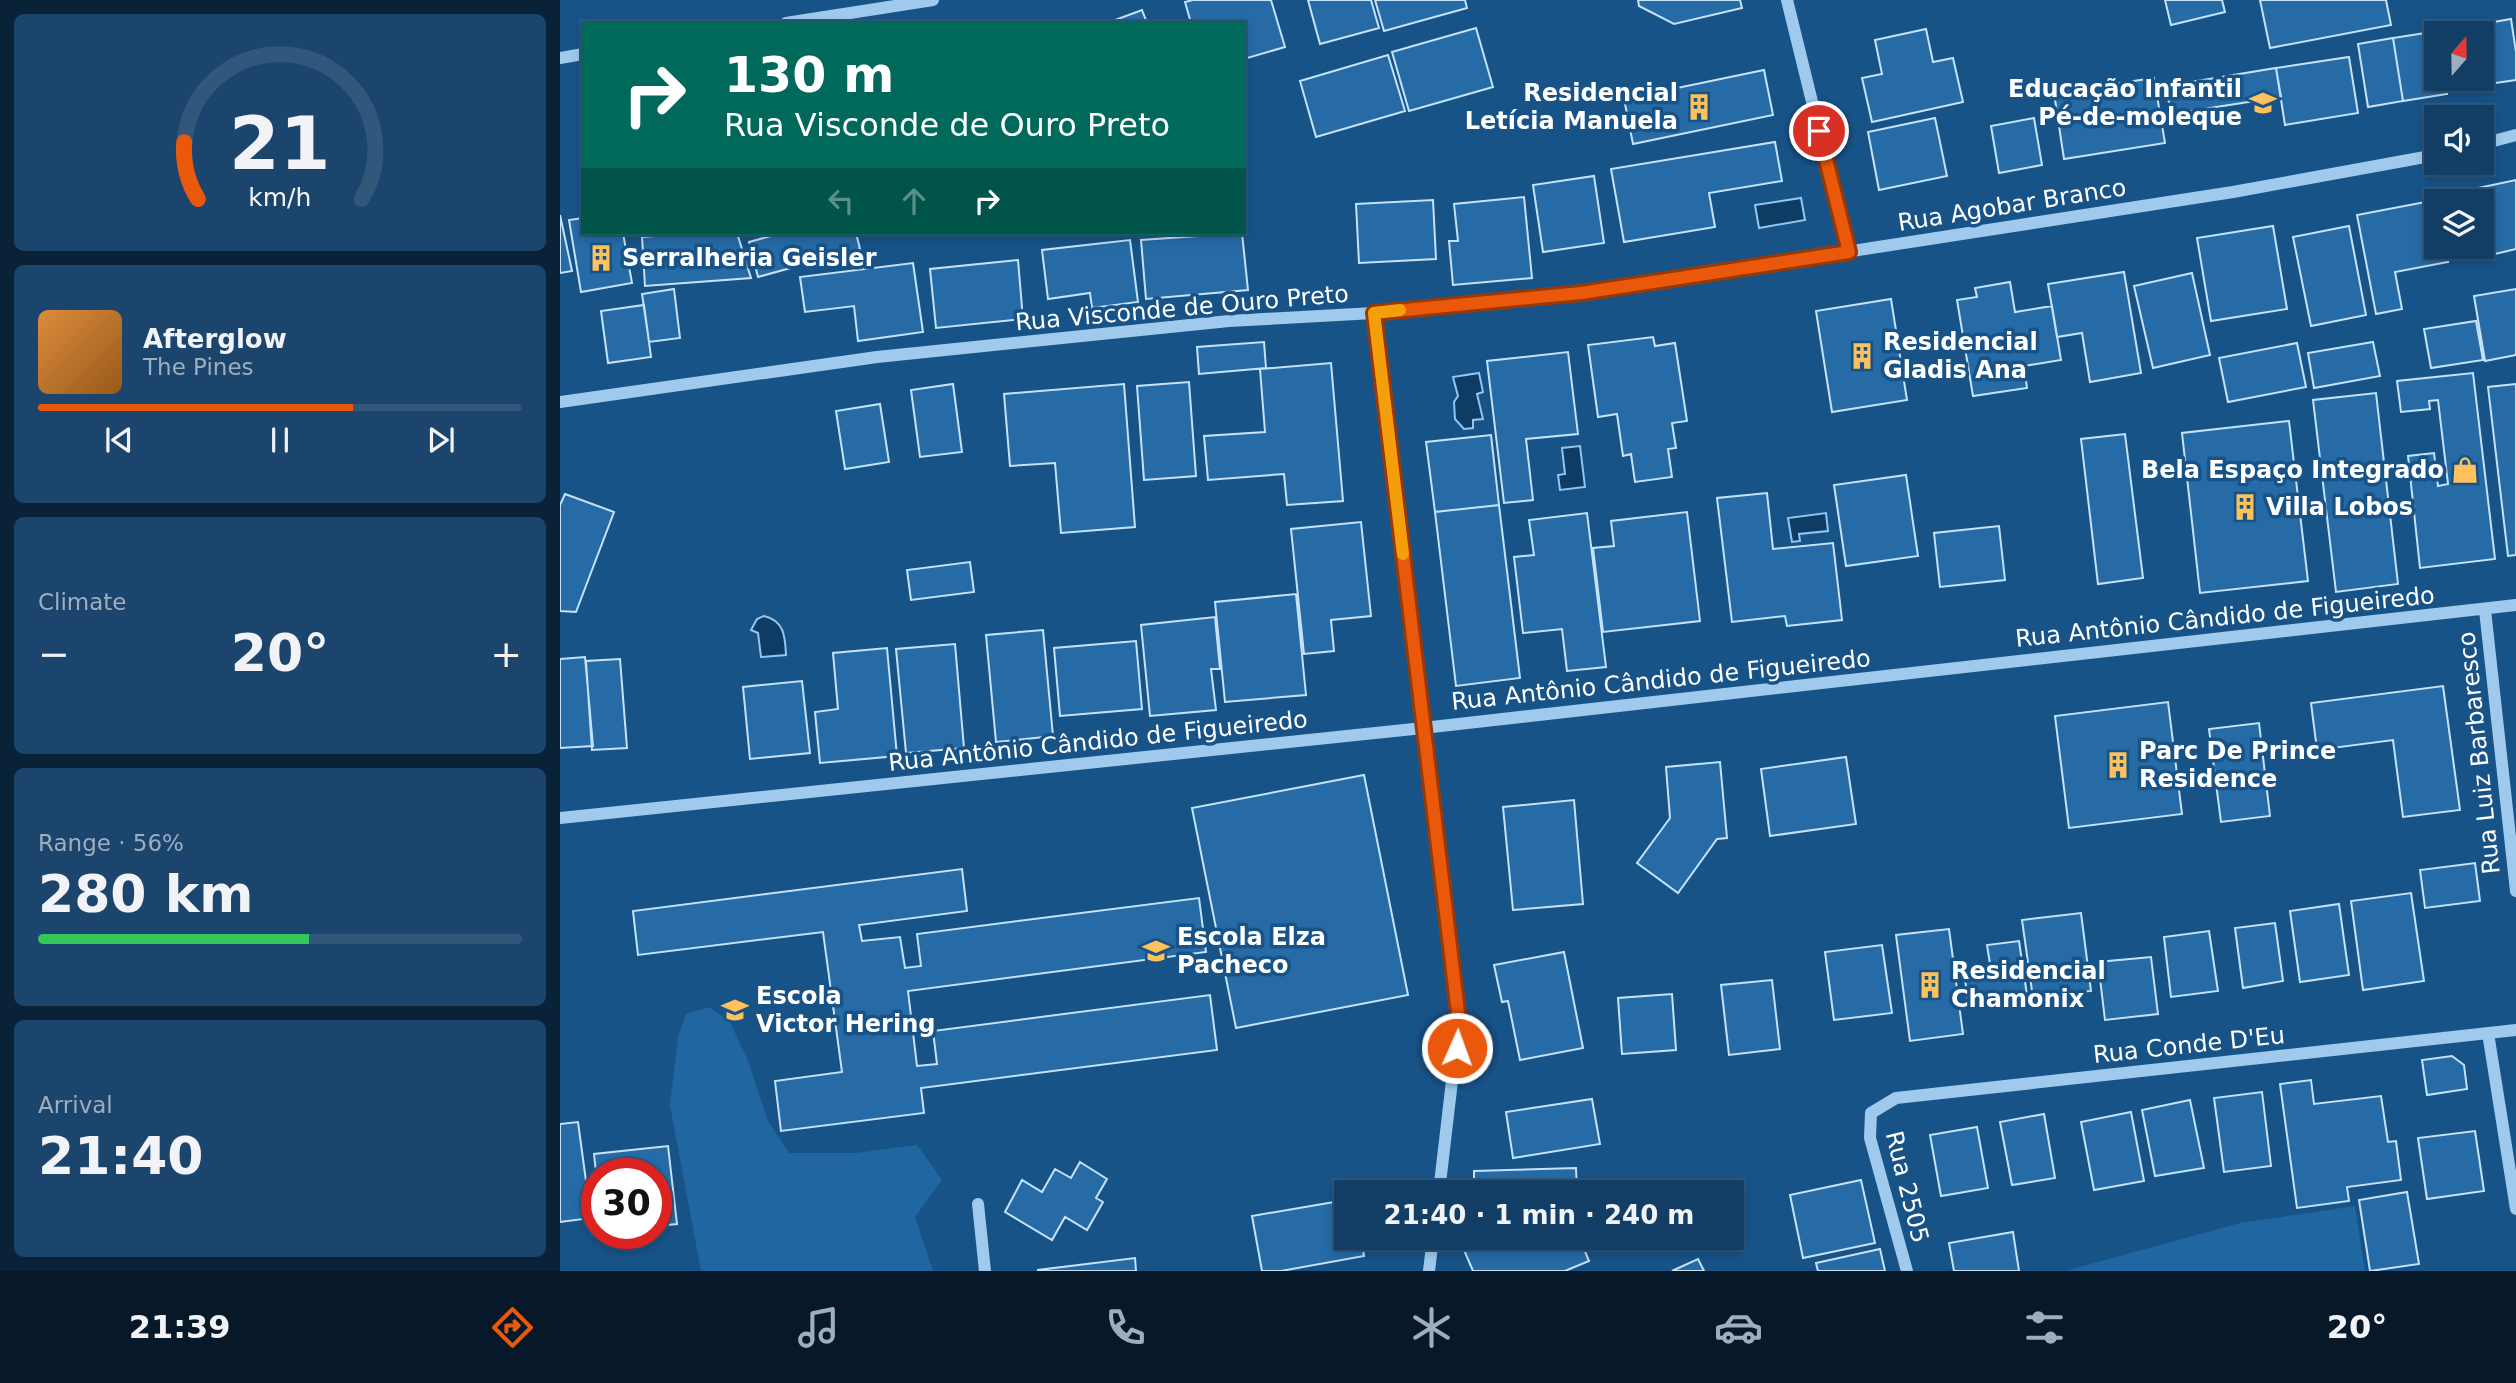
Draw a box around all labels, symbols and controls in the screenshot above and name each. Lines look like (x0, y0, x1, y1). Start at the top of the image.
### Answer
north arrow (2424, 21, 2494, 91)
map controls (2424, 21, 2494, 259)
text: 130 m (724, 47, 894, 104)
icon: right (609, 49, 700, 140)
place label: Educação Infantil Pé-de-moleque (2008, 75, 2242, 131)
place label: Residencial Letícia Manuela (1465, 79, 1678, 135)
school or university icon: Educação Infantil Pé-de-moleque (2248, 88, 2278, 118)
building icon: Residencial Letícia Manuela (1684, 92, 1714, 122)
text: 21 (229, 101, 331, 186)
pin (1789, 101, 1849, 161)
button: sound (2424, 105, 2494, 175)
text: Rua Visconde de Ouro Preto (724, 106, 1170, 144)
icon: arrive (1800, 112, 1838, 150)
street label: Rua Agobar Branco (1896, 173, 2128, 237)
icon: left (822, 182, 860, 220)
icon: ahead (895, 182, 933, 220)
icon: right (968, 182, 1006, 220)
text: km/h (248, 183, 312, 212)
button: layers (2424, 189, 2494, 259)
building icon: Serralheria Geisler (586, 243, 616, 273)
place label: Serralheria Geisler (622, 244, 877, 272)
street label: Rua Visconde de Ouro Preto (1014, 279, 1350, 337)
text: Afterglow (143, 324, 287, 354)
place label: Residencial Gladis Ana (1883, 328, 2038, 384)
building icon: Residencial Gladis Ana (1847, 341, 1877, 371)
text: The Pines (143, 354, 254, 380)
icon: previous (100, 421, 138, 459)
icon: pause (261, 421, 299, 459)
icon: next (422, 421, 460, 459)
shop icon: Bela Espaço Integrado (2450, 455, 2480, 485)
place label: Bela Espaço Integrado (2141, 456, 2444, 484)
building icon: Villa Lobos (2230, 492, 2260, 522)
place label: Villa Lobos (2266, 493, 2413, 521)
street label: Rua Antônio Cândido de Figueiredo (2014, 581, 2436, 653)
text: Climate (38, 589, 127, 615)
text: 20° (231, 623, 329, 683)
street label: Rua Luiz Barbaresco (2452, 630, 2506, 876)
text: − (38, 632, 70, 676)
text: + (490, 632, 522, 676)
street label: Rua Antônio Cândido de Figueiredo (1450, 644, 1872, 716)
street label: Rua Antônio Cândido de Figueiredo (887, 705, 1309, 777)
place label: Parc De Prince Residence (2139, 737, 2336, 793)
building icon: Parc De Prince Residence (2103, 750, 2133, 780)
text: Range · 56% (38, 830, 184, 856)
text: 280 km (38, 864, 253, 924)
place label: Escola Elza Pacheco (1177, 923, 1326, 979)
school or university icon: Escola Elza Pacheco (1141, 936, 1171, 966)
place label: Residencial Chamonix (1951, 957, 2106, 1013)
building icon: Residencial Chamonix (1915, 970, 1945, 1000)
place label: Escola Victor Hering (756, 982, 935, 1038)
school or university icon: Escola Victor Hering (720, 995, 750, 1025)
position arrow (1420, 1011, 1494, 1085)
street label: Rua Conde D'Eu (2092, 1021, 2286, 1069)
text: Arrival (38, 1092, 113, 1118)
text: 21:40 (38, 1126, 204, 1186)
street label: Rua 2505 (1880, 1128, 1934, 1246)
speed limit sign: 30 (581, 1158, 672, 1249)
text: 21:40 · 1 min · 240 m (1384, 1200, 1694, 1230)
icon: directions (488, 1303, 537, 1352)
icon: music (794, 1303, 843, 1352)
icon: phone (1101, 1303, 1150, 1352)
icon: climate (1407, 1303, 1456, 1352)
icon: car (1714, 1303, 1763, 1352)
icon: filters (2020, 1303, 2069, 1352)
text: 21:39 (129, 1308, 231, 1346)
text: 20° (2327, 1308, 2387, 1346)

